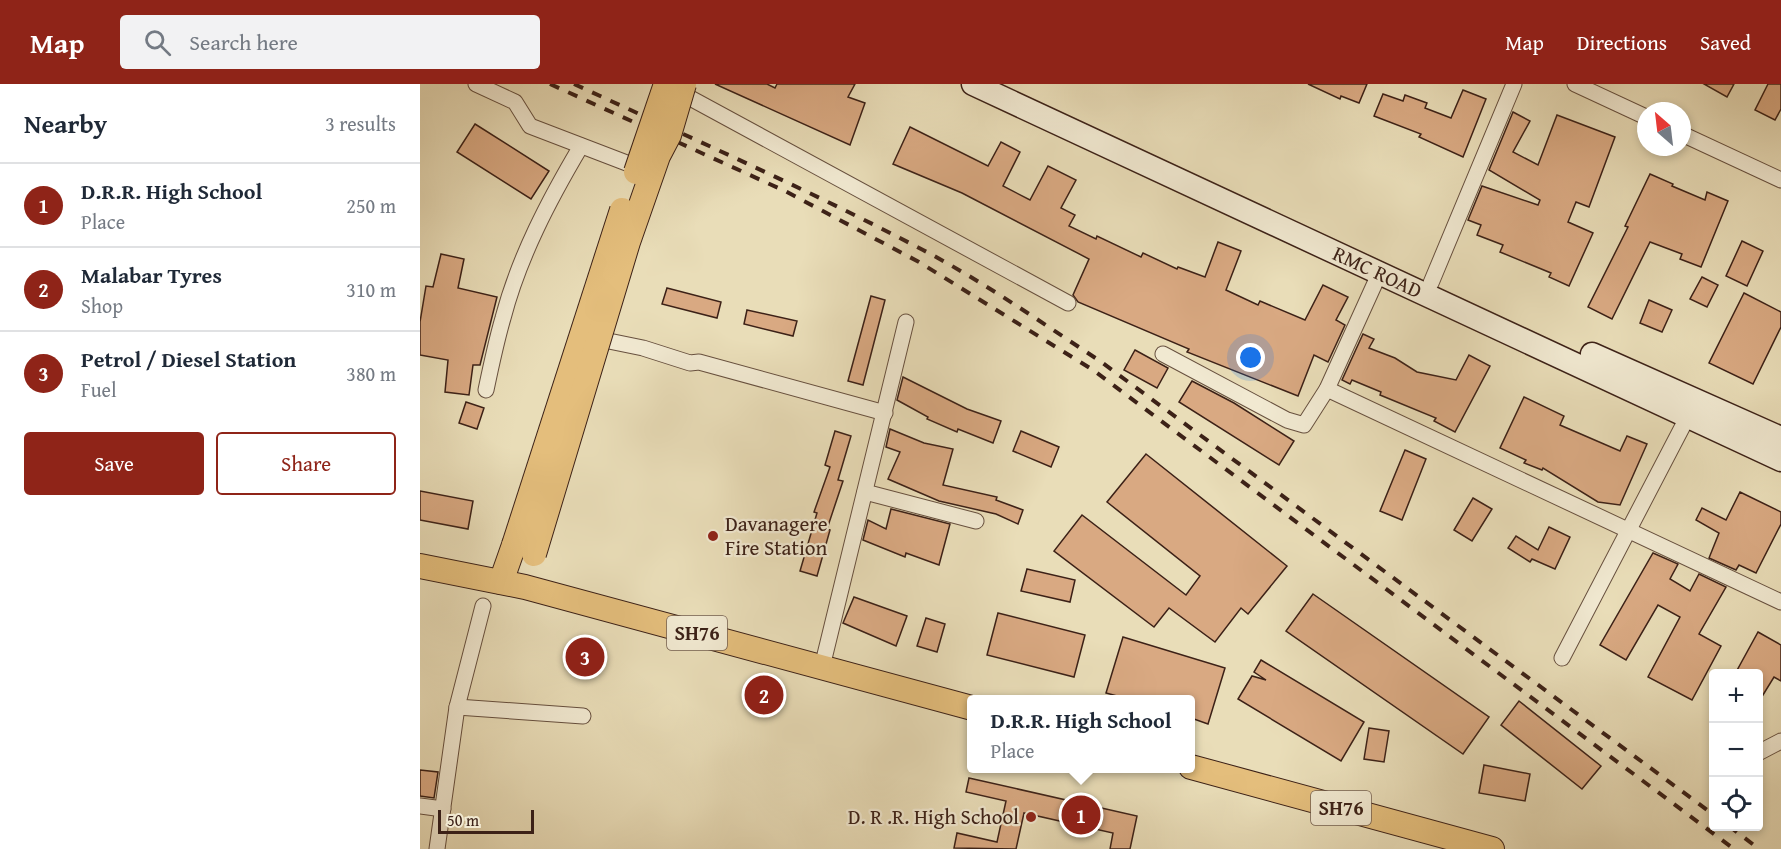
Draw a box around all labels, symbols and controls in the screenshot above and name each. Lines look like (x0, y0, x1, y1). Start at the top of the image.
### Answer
search box (120, 15, 540, 69)
text: Map (30, 22, 84, 63)
icon: search (141, 26, 174, 59)
text: Search here (189, 26, 298, 58)
text: Map (1505, 27, 1544, 58)
text: Directions (1577, 27, 1667, 58)
text: Saved (1700, 27, 1751, 58)
north arrow (1637, 102, 1691, 156)
text: Nearby (24, 104, 107, 143)
text: 3 results (325, 109, 396, 138)
text: D.R.R. High School (81, 175, 262, 207)
text: 1 (38, 191, 49, 220)
text: 250 m (346, 191, 396, 220)
text: Place (81, 207, 125, 236)
street label: RMC ROAD (1328, 238, 1427, 306)
text: Malabar Tyres (81, 259, 222, 291)
text: 2 (38, 275, 49, 304)
text: 310 m (346, 275, 396, 304)
text: Shop (81, 291, 123, 320)
text: Petrol / Diesel Station (81, 343, 296, 375)
your location (1236, 343, 1265, 372)
text: 3 (38, 359, 49, 388)
text: 380 m (346, 359, 396, 388)
text: Fuel (81, 375, 117, 404)
button: Save (24, 432, 204, 495)
button: Share (216, 432, 396, 495)
place label: Davanagere Fire Station (725, 508, 828, 563)
marker: Davanagere Fire Station (706, 529, 720, 543)
road number: SH76 (667, 616, 727, 650)
pin: 3 (566, 634, 604, 680)
map controls (1709, 669, 1763, 831)
button: + (1709, 669, 1763, 723)
pin: 2 (744, 672, 784, 718)
popup (967, 695, 1195, 773)
text: D.R.R. High School (990, 704, 1172, 736)
button: − (1709, 723, 1763, 777)
text: Place (990, 736, 1034, 765)
button: locate (1709, 777, 1763, 831)
road number: SH76 (1311, 791, 1371, 825)
pin: 1 (1062, 792, 1100, 838)
place label: D. R .R. High School (848, 801, 1019, 832)
scale bar (438, 807, 534, 834)
text: 50 m (447, 808, 479, 832)
marker: D. R .R. High School (1024, 810, 1038, 824)

